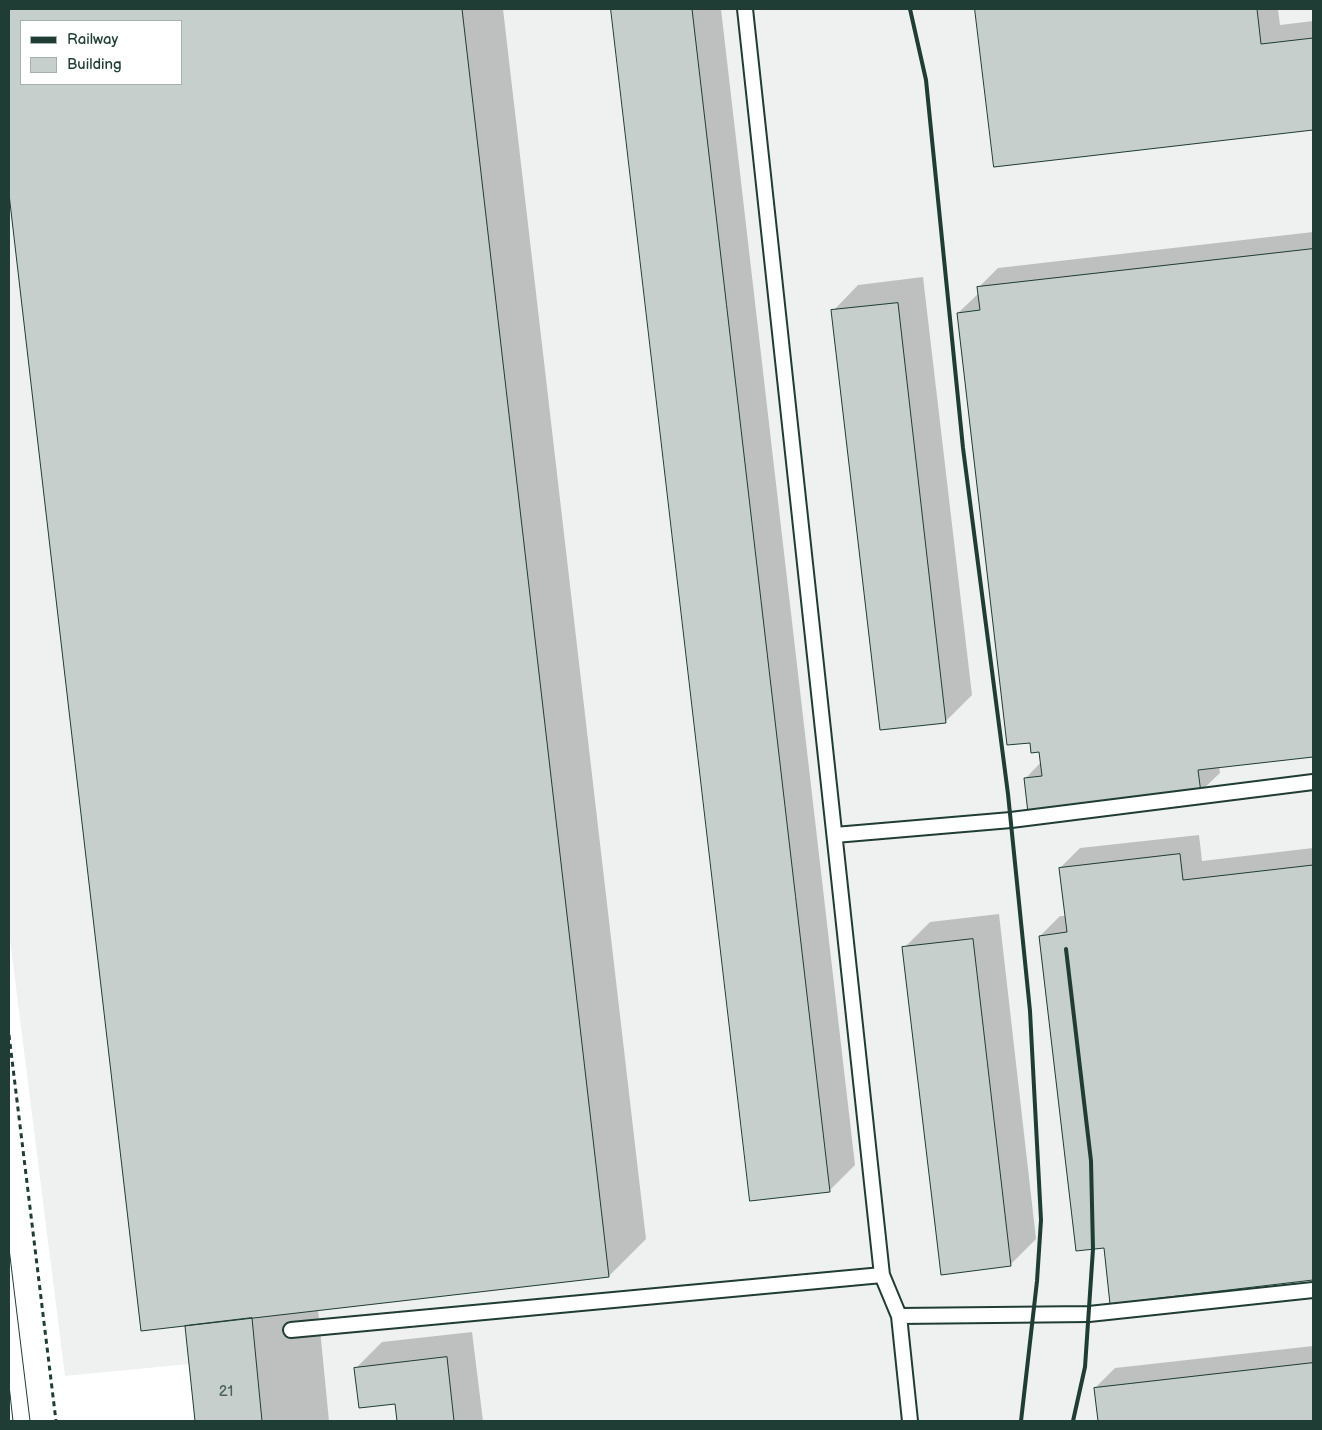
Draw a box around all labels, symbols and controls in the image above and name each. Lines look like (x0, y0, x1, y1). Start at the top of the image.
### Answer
legend (20, 20, 182, 85)
text: Railway (67, 30, 118, 49)
text: Building (67, 55, 122, 74)
house number: 21 (219, 1383, 233, 1401)

